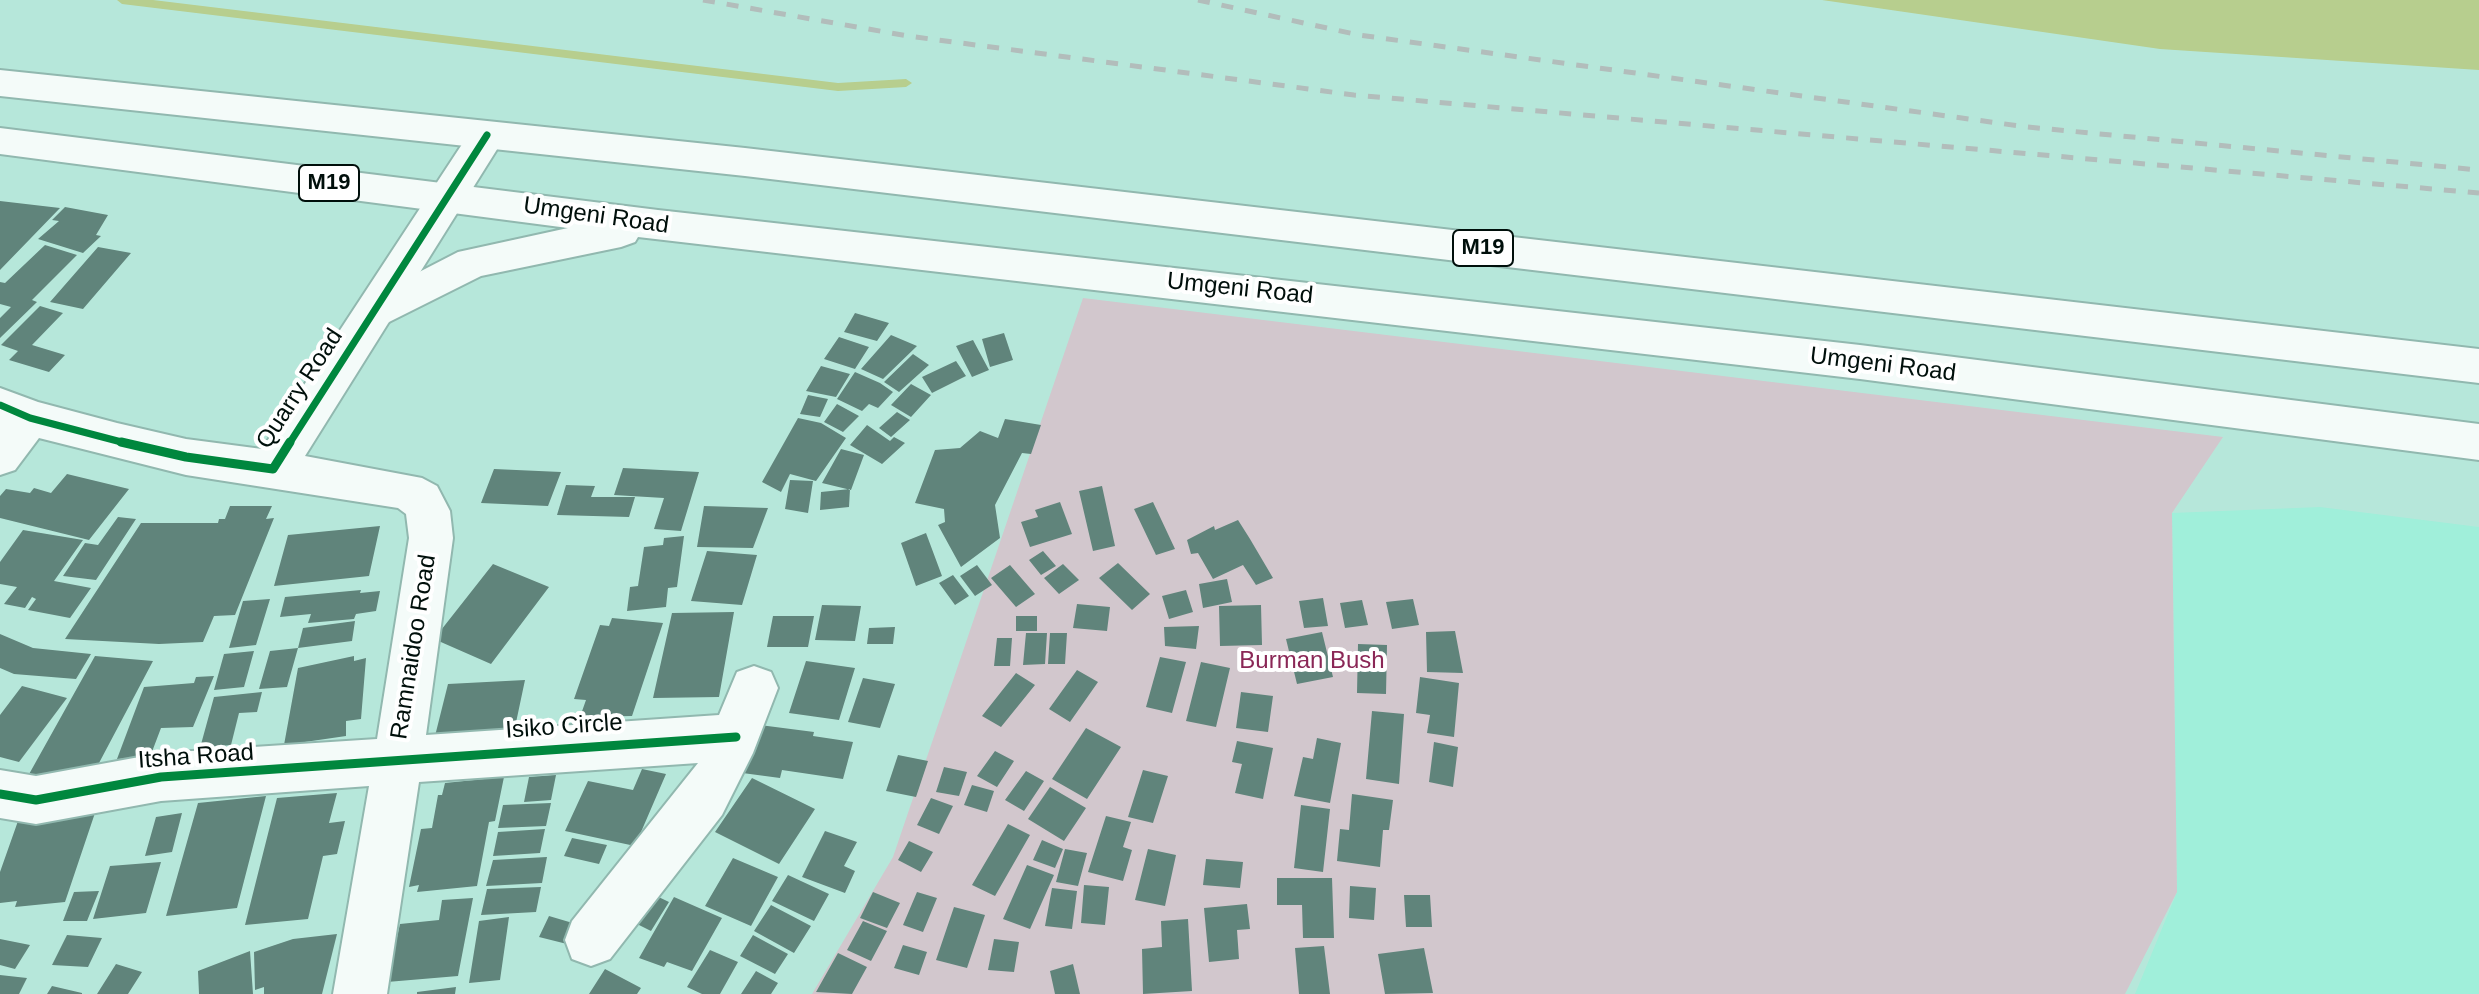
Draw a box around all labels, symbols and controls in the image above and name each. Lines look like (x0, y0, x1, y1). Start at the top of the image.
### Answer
road number: M19 (299, 165, 359, 201)
street label: Umgeni Road (521, 192, 671, 240)
road number: M19 (1453, 230, 1513, 266)
street label: Umgeni Road (1166, 267, 1314, 311)
street label: Quarry Road (251, 324, 349, 454)
street label: Umgeni Road (1808, 342, 1958, 388)
street label: Ramnaidoo Road (385, 553, 443, 741)
park label: Burman Bush (1239, 647, 1385, 675)
street label: Isiko Circle (504, 709, 624, 745)
street label: Itsha Road (137, 739, 255, 775)

